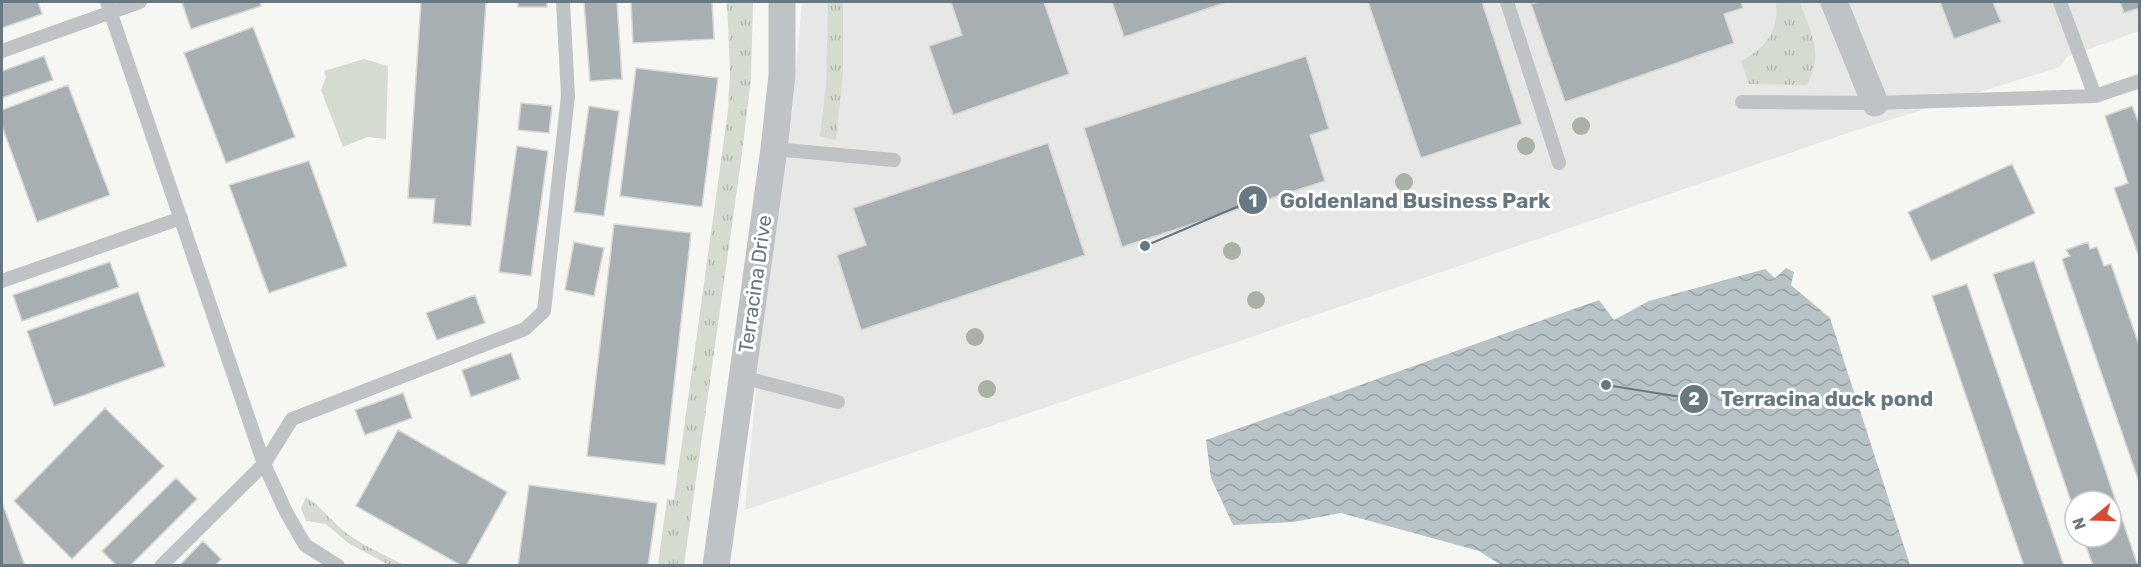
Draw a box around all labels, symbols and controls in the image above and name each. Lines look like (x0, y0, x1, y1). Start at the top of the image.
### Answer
callout: Goldenland Business Park (1238, 181, 1562, 220)
text: Goldenland Business Park (1280, 188, 1551, 213)
text: 1 (1249, 190, 1257, 212)
street label: Terracina Drive (733, 213, 777, 355)
callout: Terracina duck pond (1679, 379, 1945, 418)
text: Terracina duck pond (1721, 386, 1933, 411)
text: 2 (1688, 388, 1700, 410)
north arrow (2063, 489, 2123, 549)
text: N (2068, 515, 2090, 532)

